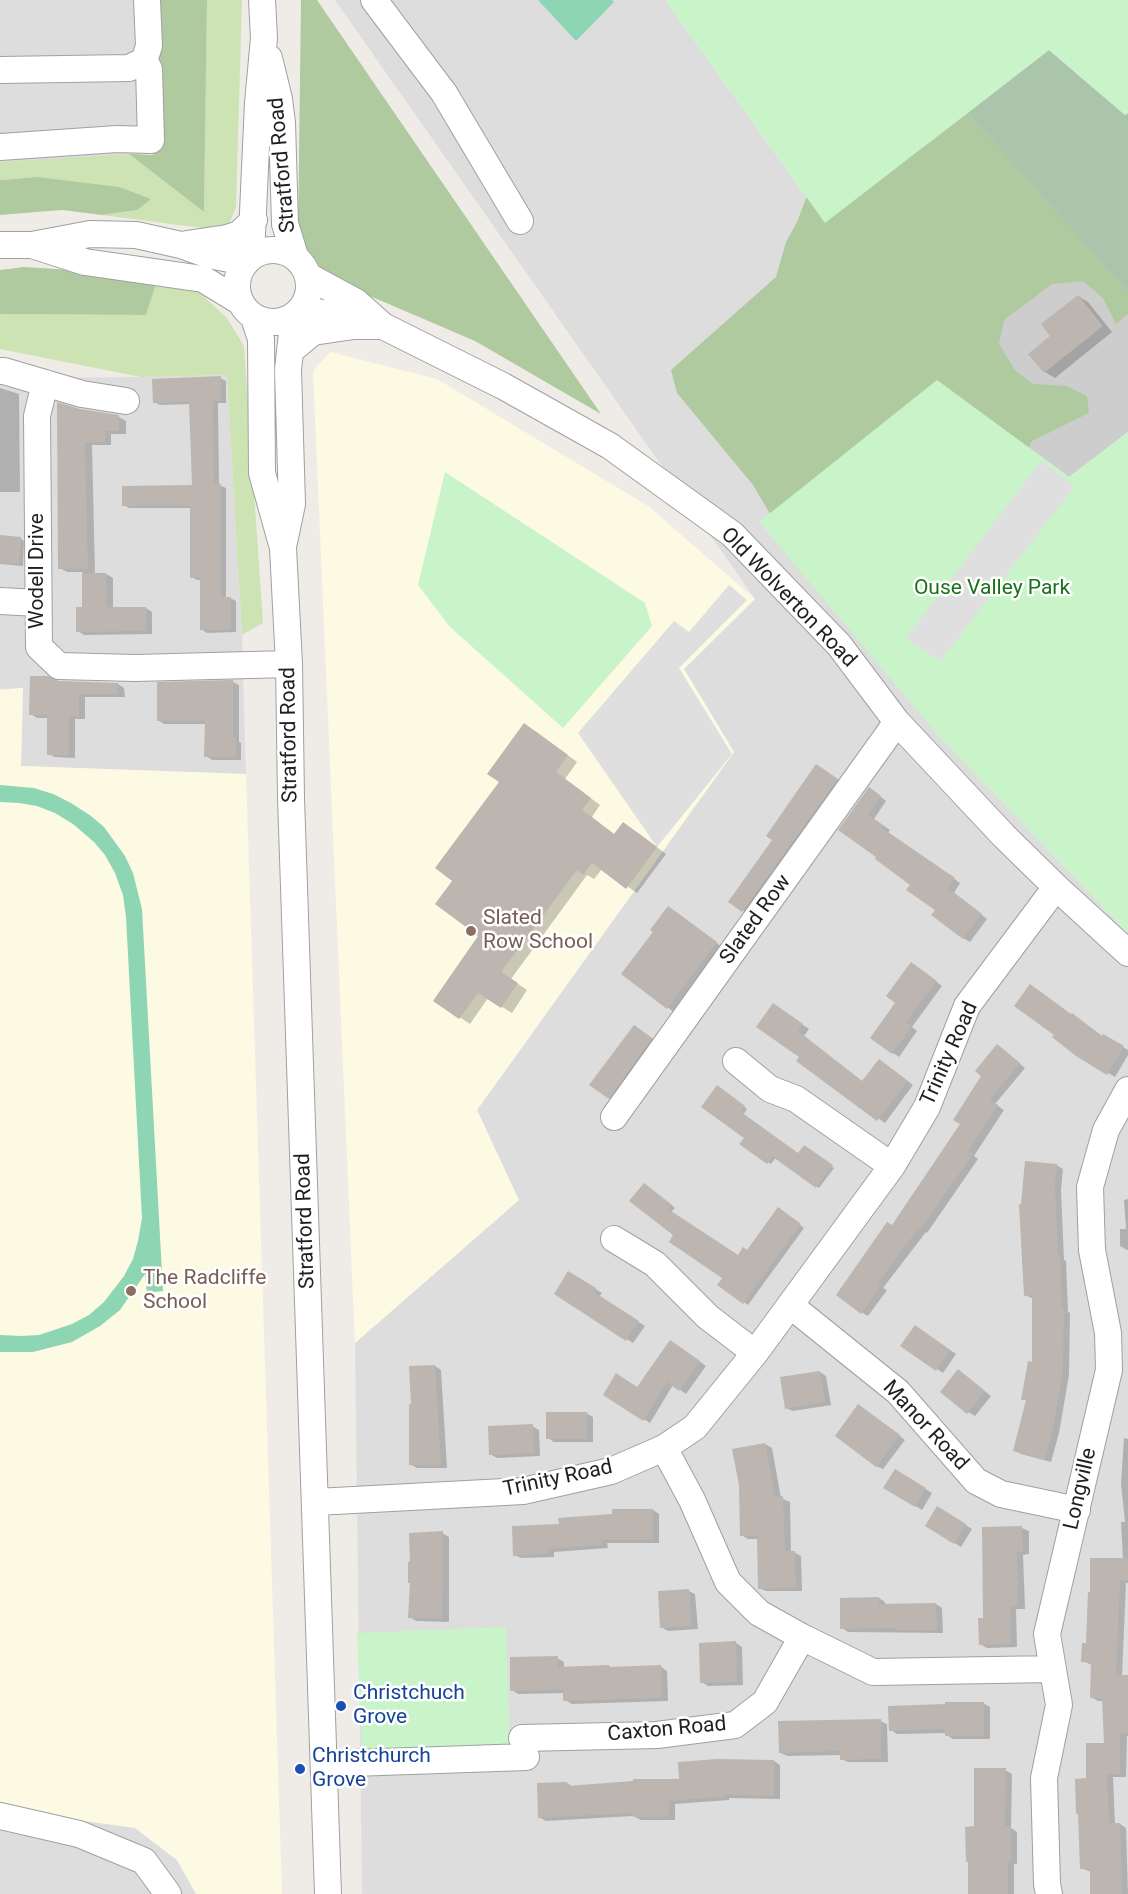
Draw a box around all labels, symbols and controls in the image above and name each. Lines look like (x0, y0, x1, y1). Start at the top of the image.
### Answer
street label: Stratford Road (265, 96, 301, 234)
street label: Wodell Drive (25, 513, 51, 629)
street label: Old Wolverton Road (715, 523, 861, 673)
park label: Ouse Valley Park (914, 576, 1070, 602)
street label: Stratford Road (276, 667, 304, 803)
street label: Slated Row (715, 870, 797, 970)
place label: Slated Row School (483, 906, 593, 956)
marker: Slated Row School (464, 924, 478, 938)
street label: Trinity Road (916, 998, 984, 1110)
street label: Stratford Road (291, 1153, 321, 1289)
place label: The Radcliffe School (143, 1266, 266, 1316)
marker: The Radcliffe School (124, 1284, 138, 1298)
street label: Manor Road (877, 1376, 973, 1476)
street label: Longville (1059, 1446, 1103, 1532)
street label: Trinity Road (501, 1455, 615, 1503)
place label: Christchuch Grove (353, 1681, 465, 1731)
marker: Christchuch Grove (334, 1699, 348, 1713)
street label: Caxton Road (607, 1712, 727, 1748)
place label: Christchurch Grove (312, 1744, 431, 1794)
marker: Christchurch Grove (293, 1762, 307, 1776)

